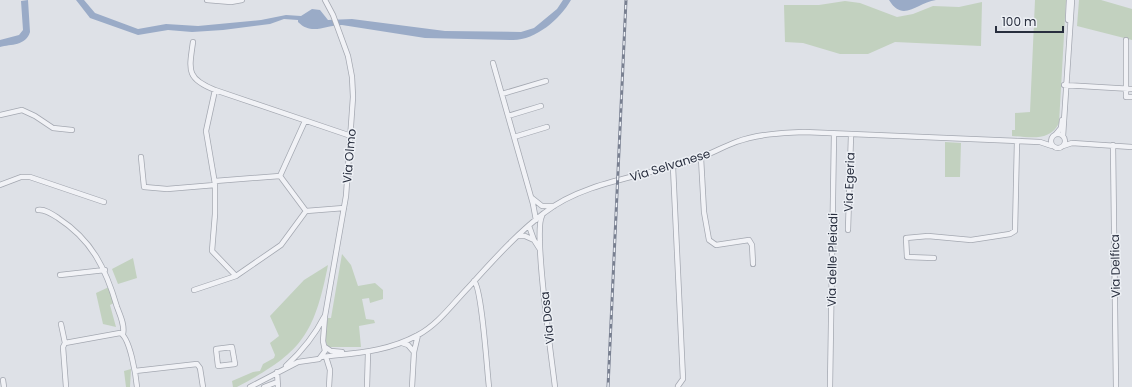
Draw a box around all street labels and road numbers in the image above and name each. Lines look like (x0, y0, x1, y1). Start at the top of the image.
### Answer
street label: Via Olmo (338, 128, 360, 184)
street label: Via Selvanese (628, 145, 712, 185)
street label: Via Egeria (839, 152, 859, 212)
street label: Via delle Pleiadi (823, 213, 841, 307)
street label: Via Delfica (1106, 234, 1124, 298)
street label: Via Dosa (536, 291, 558, 345)

